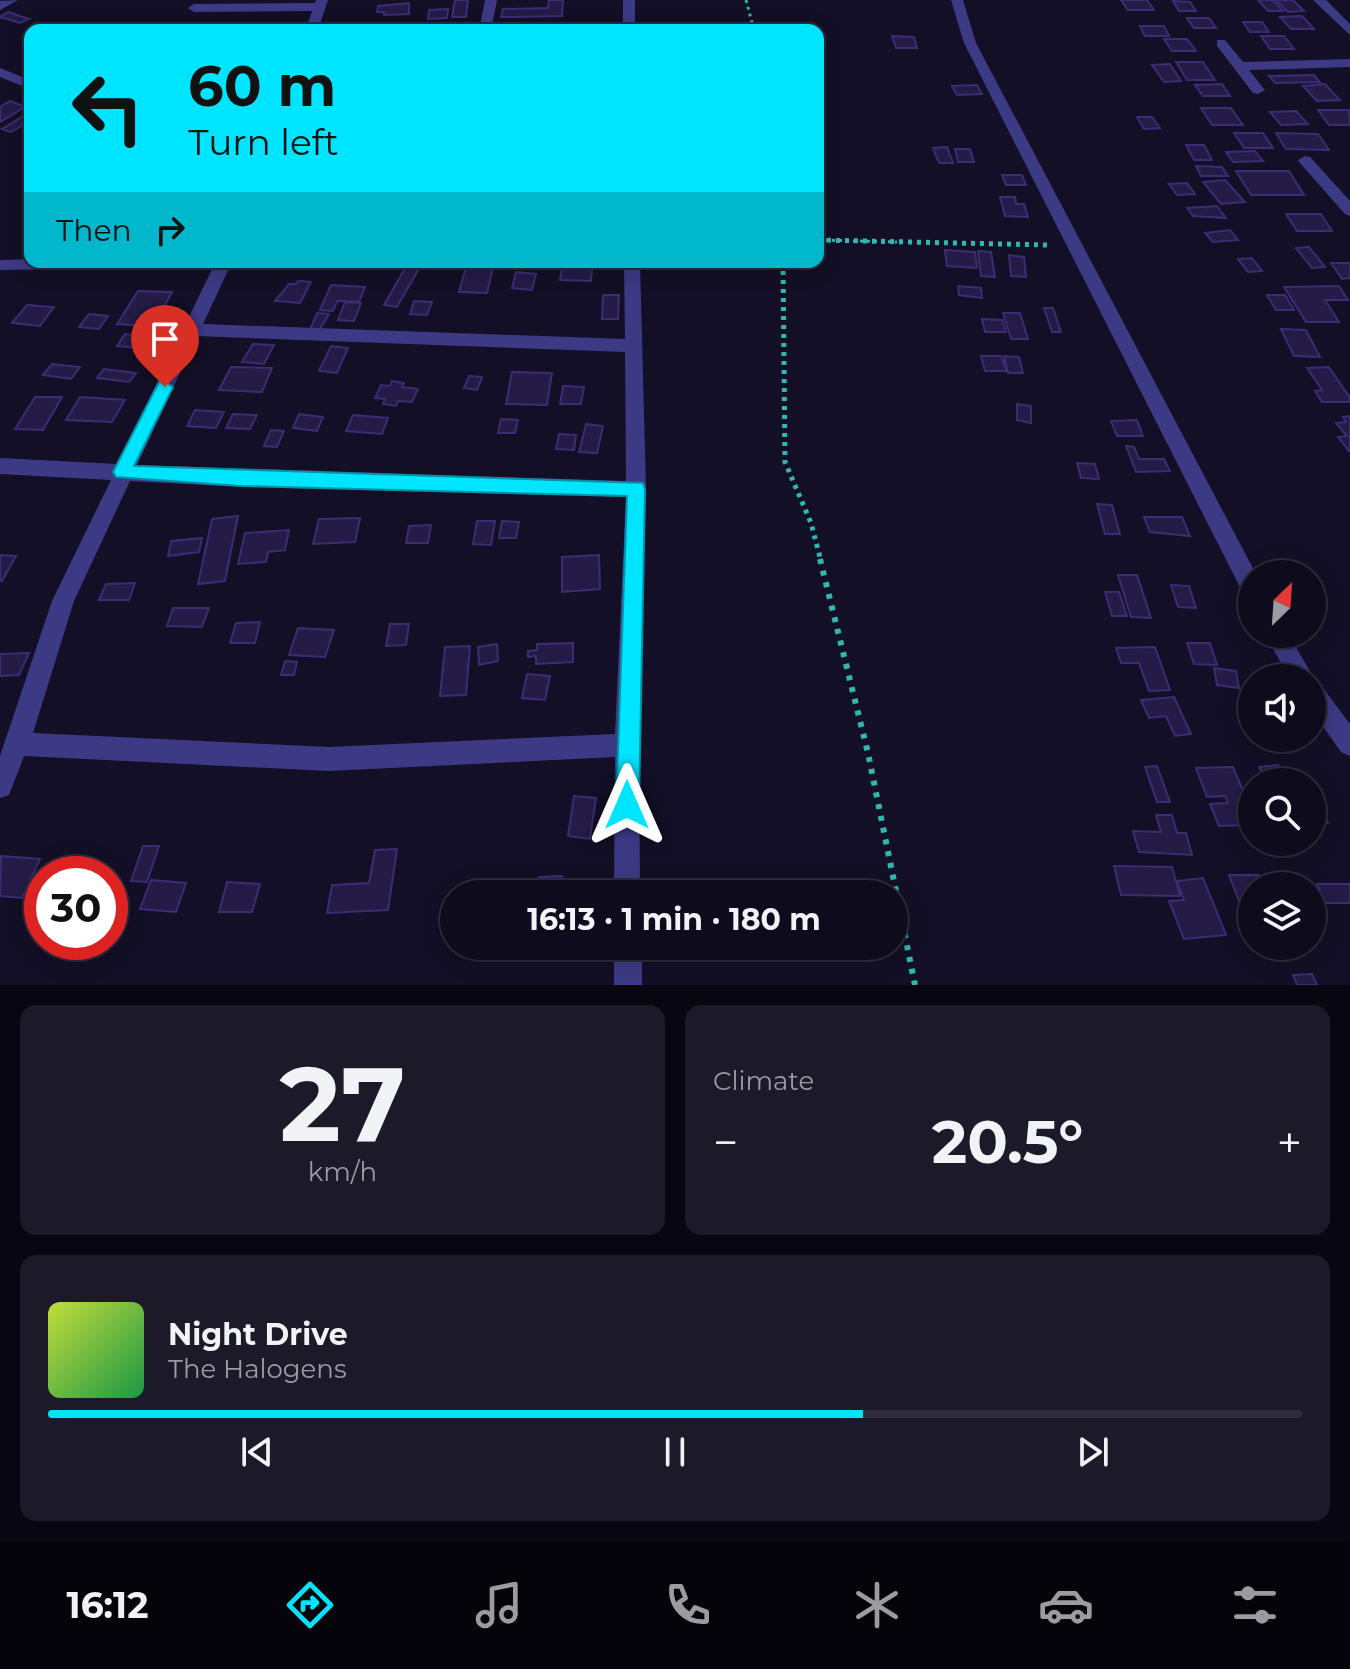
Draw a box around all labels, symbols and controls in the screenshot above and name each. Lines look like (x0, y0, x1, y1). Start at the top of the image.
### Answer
text: 60 m (188, 52, 336, 120)
icon: left (56, 56, 160, 160)
text: Turn left (188, 120, 339, 164)
icon: right (148, 208, 192, 252)
text: Then (56, 212, 132, 249)
pin (131, 305, 199, 387)
icon: arrive (143, 317, 187, 361)
north arrow (1238, 560, 1326, 648)
map controls (1238, 560, 1326, 960)
button: sound (1238, 664, 1326, 752)
position arrow (585, 763, 669, 847)
button: search (1238, 768, 1326, 856)
speed limit sign: 30 (24, 856, 128, 960)
button: layers (1238, 872, 1326, 960)
text: 16:13 · 1 min · 180 m (527, 901, 821, 938)
text: 27 (280, 1040, 405, 1167)
text: Climate (713, 1065, 814, 1097)
text: 20.5° (932, 1105, 1083, 1178)
text: − (713, 1115, 738, 1169)
text: + (1277, 1115, 1302, 1169)
text: km/h (308, 1156, 377, 1188)
text: Night Drive (168, 1316, 348, 1353)
text: The Halogens (168, 1353, 347, 1385)
icon: previous (235, 1430, 279, 1474)
icon: pause (653, 1430, 697, 1474)
icon: next (1071, 1430, 1115, 1474)
icon: directions (282, 1577, 338, 1633)
icon: music (471, 1577, 527, 1633)
icon: phone (660, 1577, 716, 1633)
icon: climate (849, 1577, 905, 1633)
icon: car (1038, 1577, 1094, 1633)
icon: filters (1227, 1577, 1283, 1633)
text: 16:12 (67, 1583, 148, 1627)

